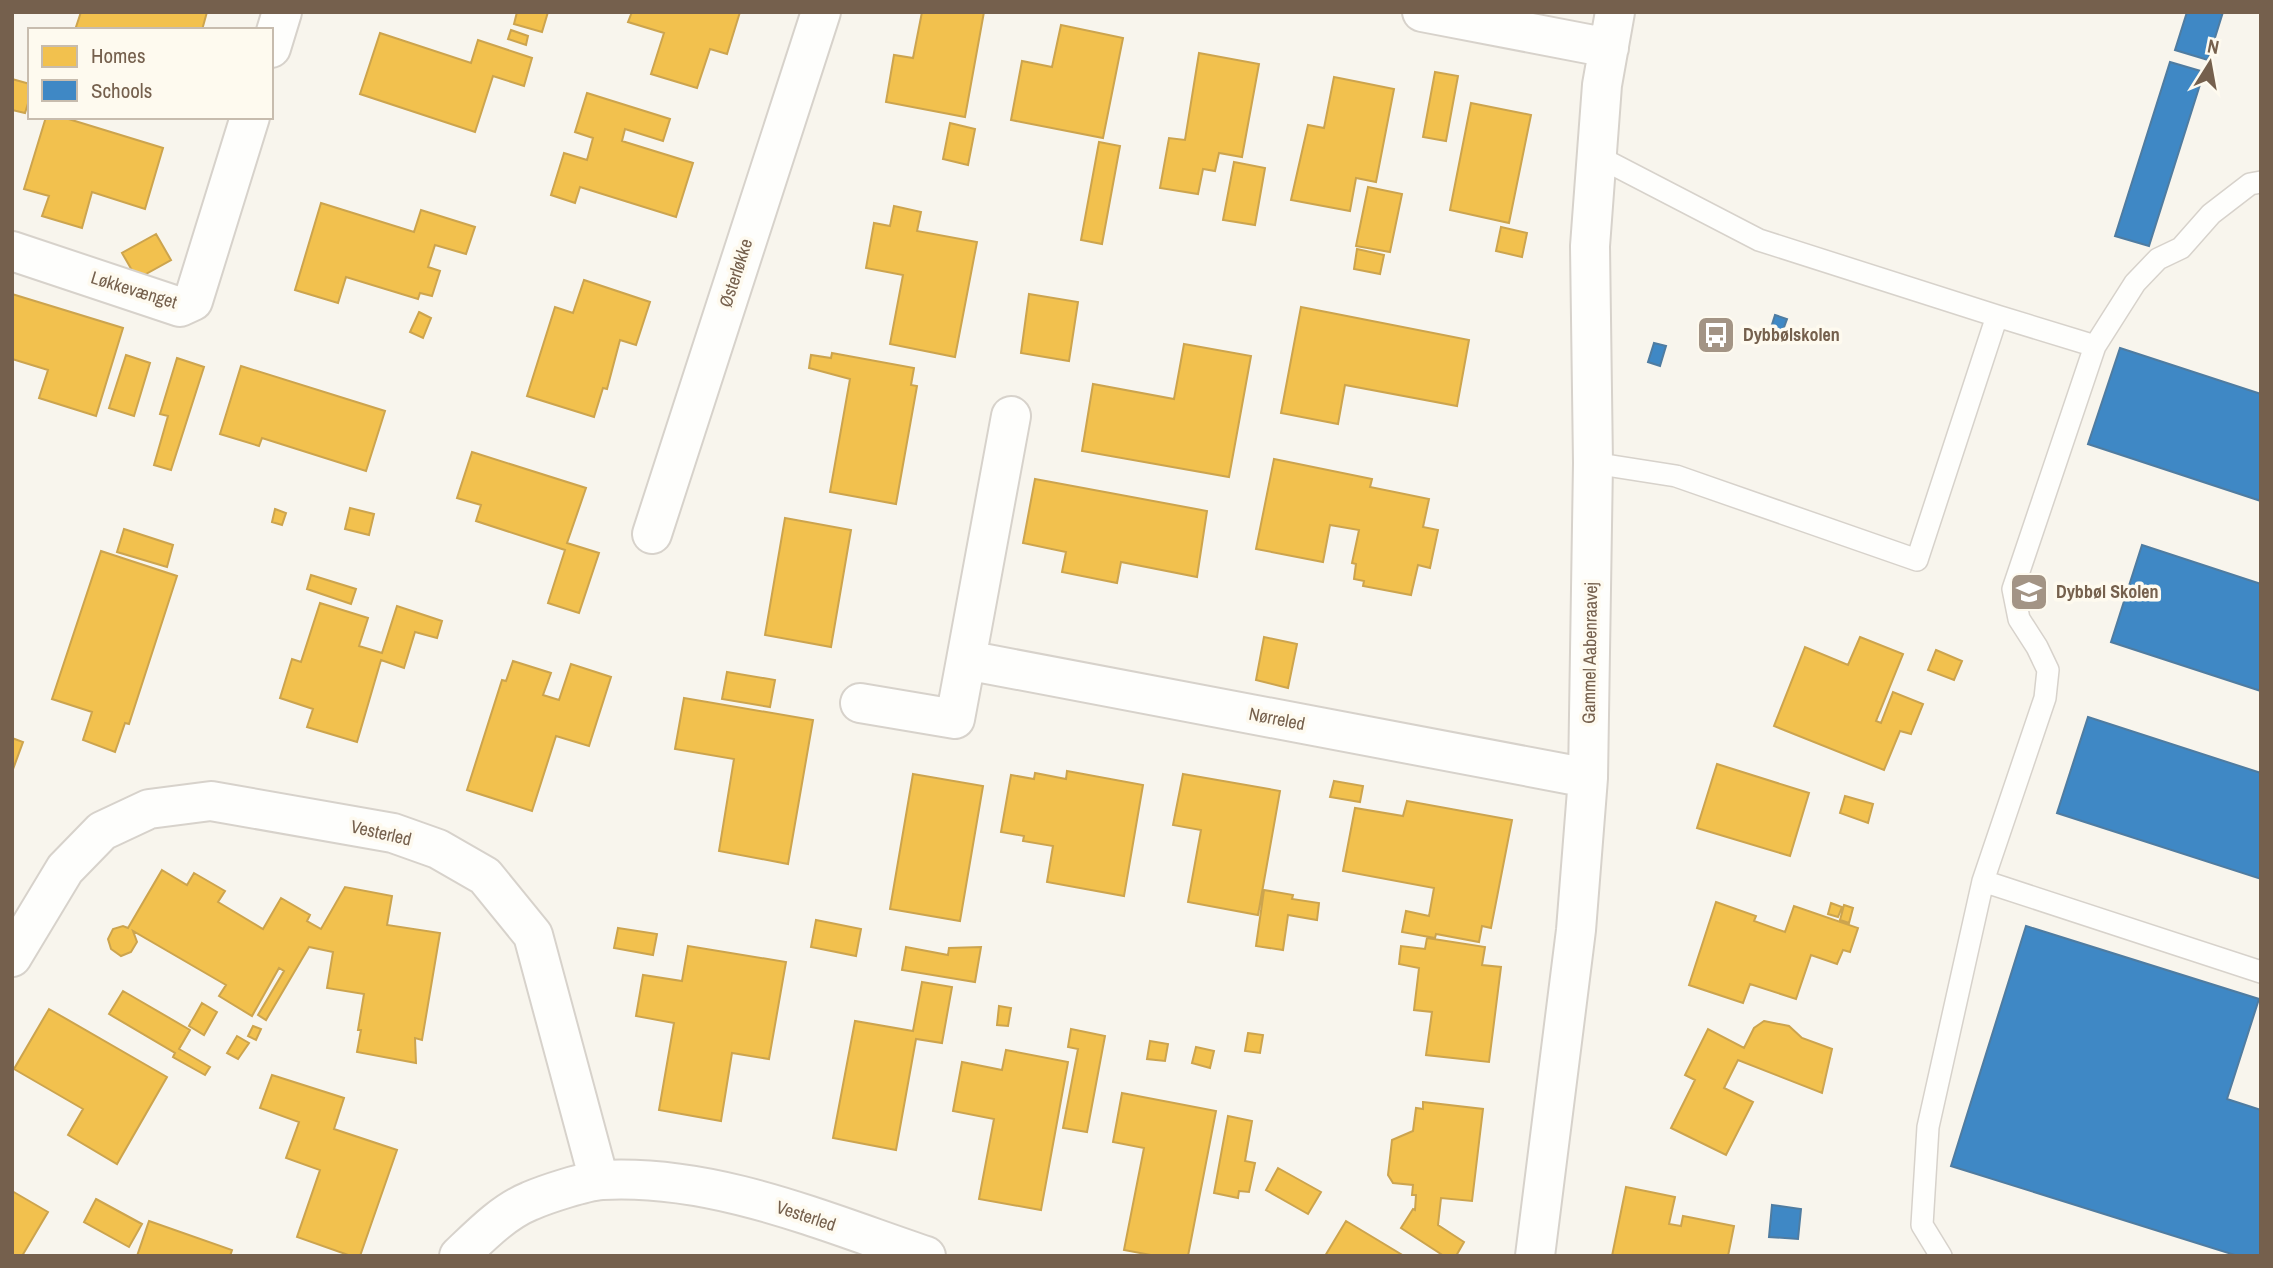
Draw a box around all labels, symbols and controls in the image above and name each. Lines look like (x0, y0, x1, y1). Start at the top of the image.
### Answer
legend (28, 28, 273, 119)
north arrow (2175, 28, 2245, 98)
text: N (2205, 32, 2221, 60)
text: Homes (91, 41, 146, 70)
text: Schools (91, 76, 152, 105)
street label: Østerløkke (713, 235, 758, 310)
street label: Løkkevænget (88, 265, 180, 314)
bus stop icon: Dybbølskolen (1695, 314, 1737, 356)
place label: Dybbølskolen (1743, 322, 1840, 347)
school or university icon: Dybbøl Skolen (2008, 571, 2050, 613)
place label: Dybbøl Skolen (2056, 579, 2159, 604)
street label: Gammel Aabenraavej (1576, 582, 1603, 724)
street label: Nørreled (1247, 701, 1307, 736)
street label: Vesterled (348, 813, 414, 852)
street label: Vesterled (773, 1194, 839, 1237)

